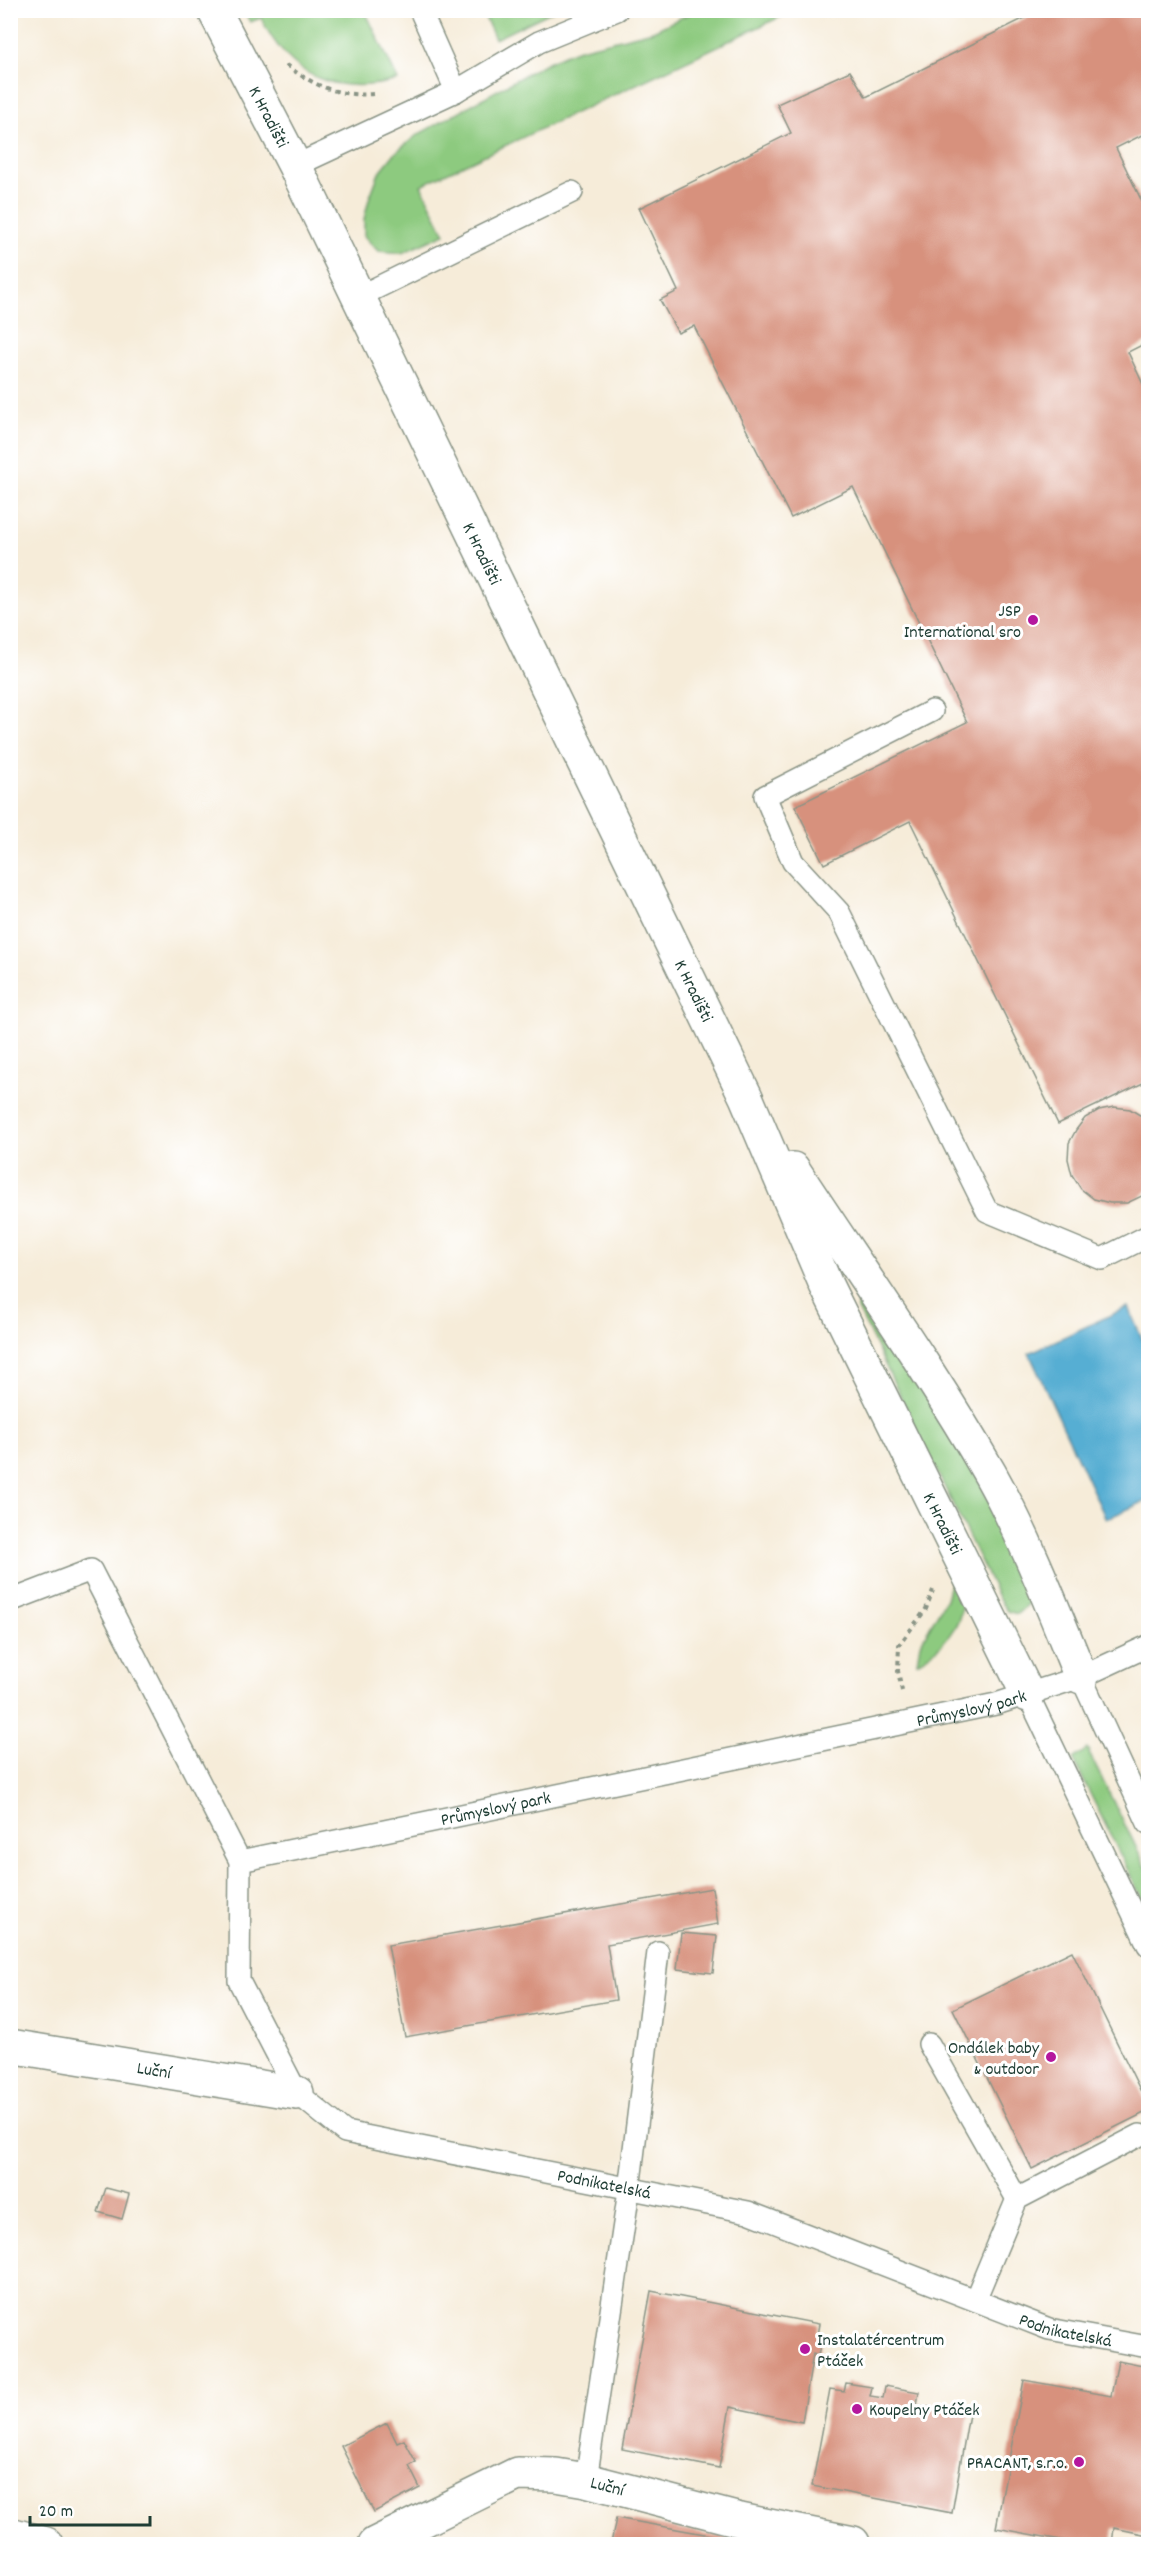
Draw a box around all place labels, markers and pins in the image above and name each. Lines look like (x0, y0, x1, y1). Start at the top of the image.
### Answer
place label: JSP International sro (904, 600, 1021, 646)
marker: JSP International sro (1026, 613, 1040, 627)
place label: Ondálek baby & outdoor (948, 2037, 1040, 2083)
marker: Ondálek baby & outdoor (1044, 2050, 1058, 2064)
place label: Instalatércentrum Ptáček (817, 2329, 944, 2375)
marker: Instalatércentrum Ptáček (798, 2342, 812, 2356)
place label: Koupelny Ptáček (869, 2399, 980, 2424)
marker: Koupelny Ptáček (850, 2402, 864, 2416)
place label: PRACANT, s.r.o. (967, 2452, 1067, 2477)
marker: PRACANT, s.r.o. (1072, 2455, 1086, 2469)

